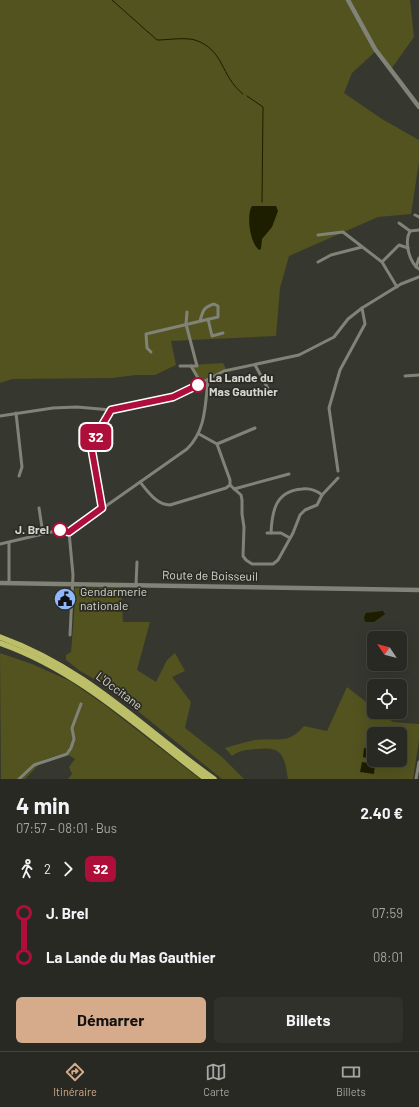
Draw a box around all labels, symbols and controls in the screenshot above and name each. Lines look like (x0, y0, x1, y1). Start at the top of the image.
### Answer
place label: La Lande du Mas Gauthier (209, 370, 278, 398)
marker: La Lande du Mas Gauthier (190, 377, 206, 393)
line badge: 32 (78, 424, 114, 450)
text: 32 (88, 428, 104, 445)
place label: J. Brel (15, 522, 49, 536)
marker: J. Brel (52, 522, 68, 538)
street label: Route de Boisseuil (162, 567, 258, 583)
place label: Gendarmerie nationale (80, 584, 147, 612)
public building icon: Gendarmerie nationale (52, 586, 78, 612)
north arrow (367, 631, 407, 671)
map controls (367, 631, 407, 767)
street label: L'Occitane (94, 668, 145, 712)
button: locate (367, 679, 407, 719)
button: layers (367, 727, 407, 767)
text: 4 min (16, 792, 70, 818)
text: 2.40 € (360, 804, 403, 822)
text: 07:57 – 08:01 · Bus (16, 820, 117, 836)
icon: walk (16, 858, 38, 880)
icon: forward (57, 858, 79, 880)
text: 32 (93, 860, 108, 877)
text: 2 (44, 861, 51, 877)
text: J. Brel (46, 904, 88, 922)
text: 07:59 (372, 905, 403, 921)
text: La Lande du Mas Gauthier (46, 948, 216, 966)
text: 08:01 (373, 949, 403, 965)
button: Démarrer (16, 997, 206, 1043)
button: Billets (214, 997, 403, 1043)
tab: Itinéraire (53, 1061, 97, 1098)
tab: Carte (203, 1061, 229, 1098)
tab: Billets (336, 1061, 366, 1098)

